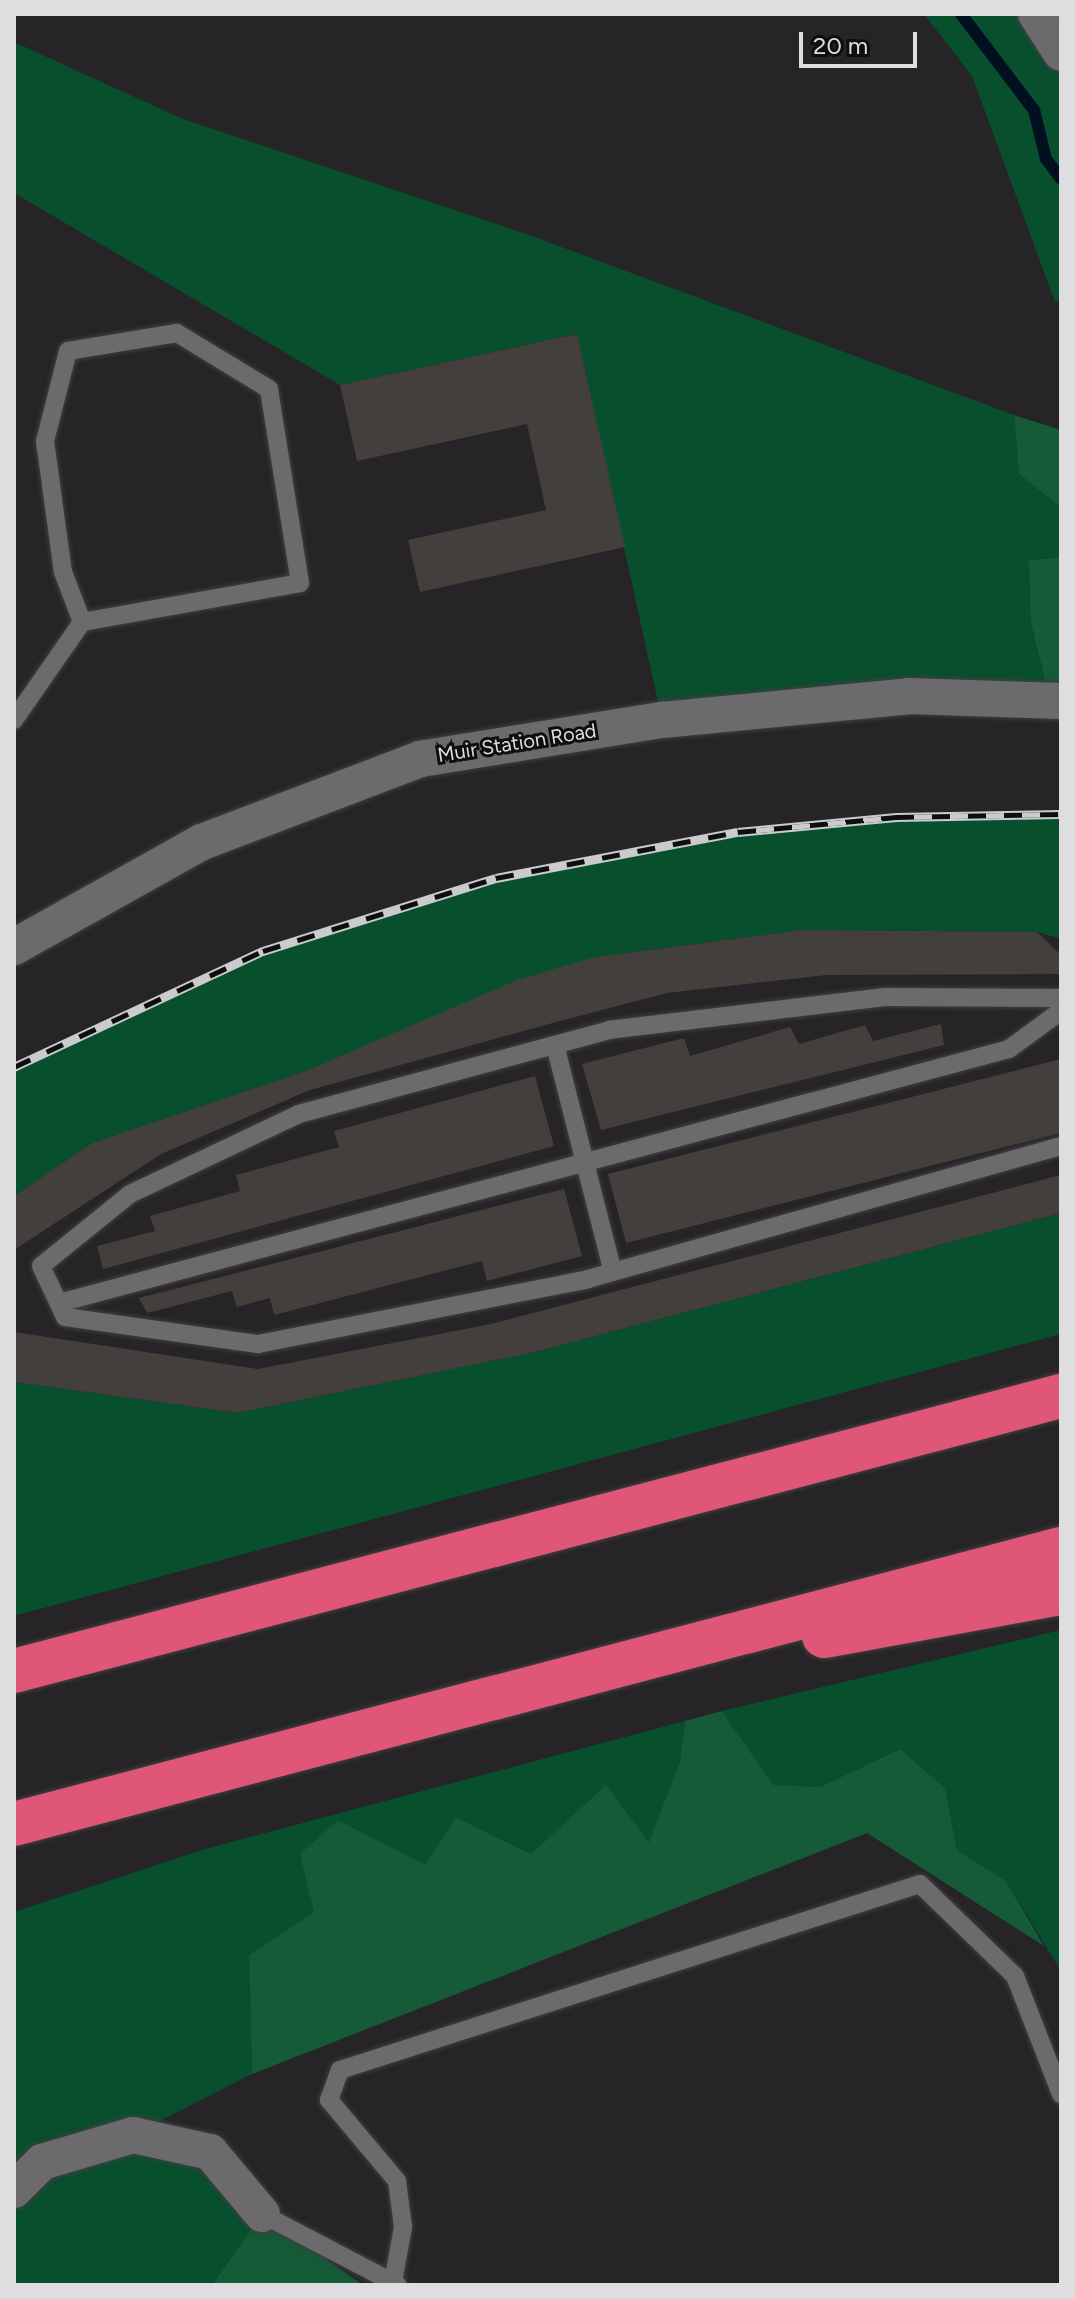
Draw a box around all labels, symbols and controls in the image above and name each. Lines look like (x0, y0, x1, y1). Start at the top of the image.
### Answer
scale bar (803, 16, 921, 66)
text: 20 m (813, 31, 868, 60)
street label: Muir Station Road (436, 719, 598, 767)

